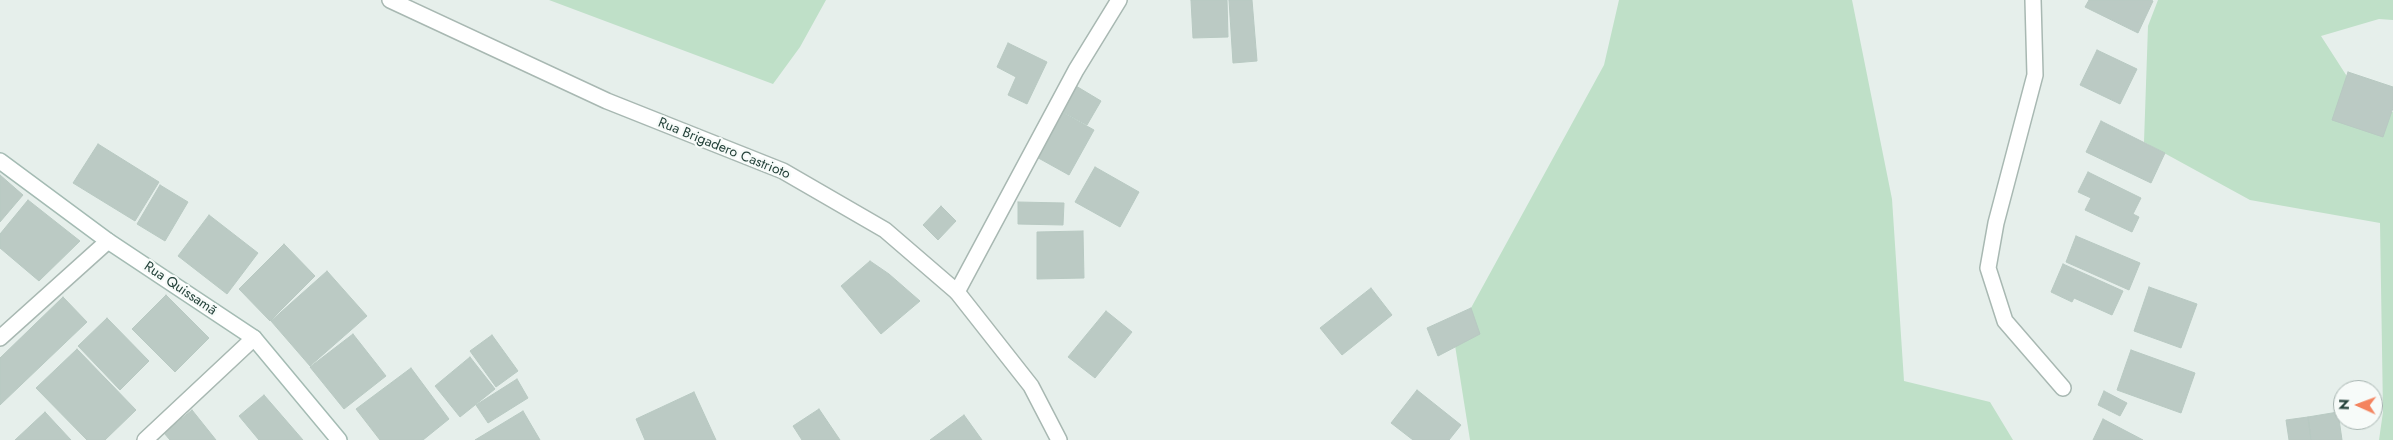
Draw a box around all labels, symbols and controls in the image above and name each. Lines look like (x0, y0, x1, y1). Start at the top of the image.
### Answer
street label: Rua Brigadero Castrioto (655, 115, 793, 183)
street label: Rua Quissamã (141, 259, 219, 319)
north arrow (2333, 380, 2383, 430)
text: N (2334, 399, 2354, 410)

